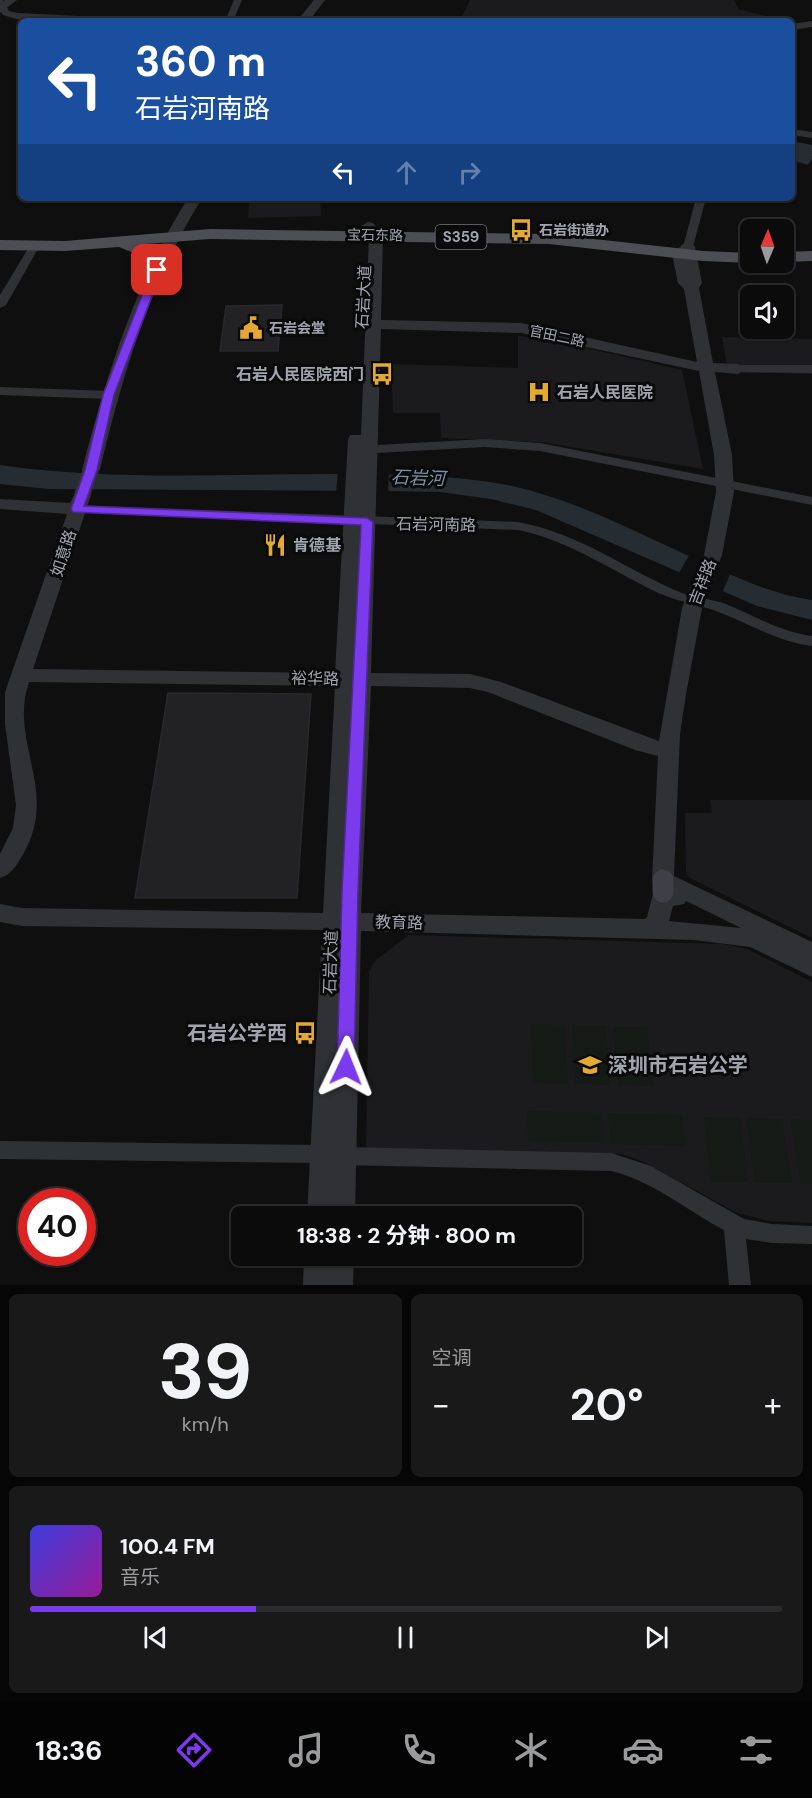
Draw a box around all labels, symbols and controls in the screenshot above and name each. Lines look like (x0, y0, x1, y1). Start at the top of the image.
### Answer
text: 360 m (135, 34, 266, 89)
icon: left (36, 42, 114, 120)
text: 石岩河南路 (135, 91, 270, 126)
icon: left (327, 156, 360, 189)
icon: ahead (390, 156, 423, 189)
icon: right (453, 156, 486, 189)
bus stop icon: 石岩街道办 (508, 217, 534, 243)
north arrow (740, 219, 794, 273)
map controls (740, 219, 794, 339)
place label: 石岩街道办 (539, 221, 609, 239)
road number: S359 (436, 225, 486, 249)
street label: 宝石东路 (347, 226, 403, 244)
pin (131, 244, 182, 295)
icon: arrive (140, 253, 173, 286)
street label: 石岩大道 (351, 265, 376, 330)
button: sound (740, 285, 794, 339)
public building icon: 石岩会堂 (238, 315, 264, 341)
place label: 石岩会堂 (269, 319, 325, 337)
street label: 官田二路 (528, 321, 586, 351)
bus stop icon: 石岩人民医院西门 (369, 361, 395, 387)
place label: 石岩人民医院西门 (236, 364, 364, 385)
hospital icon: 石岩人民医院 (526, 379, 552, 405)
place label: 石岩人民医院 (557, 382, 653, 403)
water label: 石岩河 (391, 465, 448, 491)
street label: 石岩河南路 (396, 513, 476, 536)
street label: 如意路 (46, 527, 81, 579)
restaurant icon: 肯德基 (262, 532, 288, 558)
place label: 肯德基 (293, 535, 342, 556)
street label: 吉祥路 (684, 556, 721, 608)
street label: 裕华路 (291, 668, 339, 689)
street label: 教育路 (375, 912, 423, 933)
street label: 石岩大道 (319, 930, 342, 994)
place label: 石岩公学西 (187, 1020, 287, 1046)
bus stop icon: 石岩公学西 (292, 1020, 318, 1046)
position arrow (314, 1035, 378, 1099)
school or university icon: 深圳市石岩公学 (577, 1052, 603, 1078)
place label: 深圳市石岩公学 (608, 1052, 748, 1078)
speed limit sign: 40 (18, 1188, 96, 1266)
text: 18:38 · 2 分钟 · 800 m (297, 1221, 516, 1250)
text: 39 (158, 1321, 253, 1422)
text: 空调 (432, 1345, 472, 1371)
text: 20° (570, 1375, 644, 1434)
text: − (432, 1383, 450, 1426)
text: + (764, 1383, 782, 1426)
text: km/h (182, 1411, 229, 1437)
text: 100.4 FM (120, 1532, 215, 1561)
text: 音乐 (120, 1564, 160, 1590)
icon: previous (139, 1621, 172, 1654)
icon: pause (389, 1621, 422, 1654)
icon: next (640, 1621, 673, 1654)
icon: directions (173, 1729, 215, 1771)
icon: music (285, 1729, 327, 1771)
icon: phone (398, 1729, 440, 1771)
icon: climate (510, 1729, 552, 1771)
icon: car (622, 1729, 664, 1771)
icon: filters (735, 1729, 777, 1771)
text: 18:36 (35, 1733, 102, 1768)

